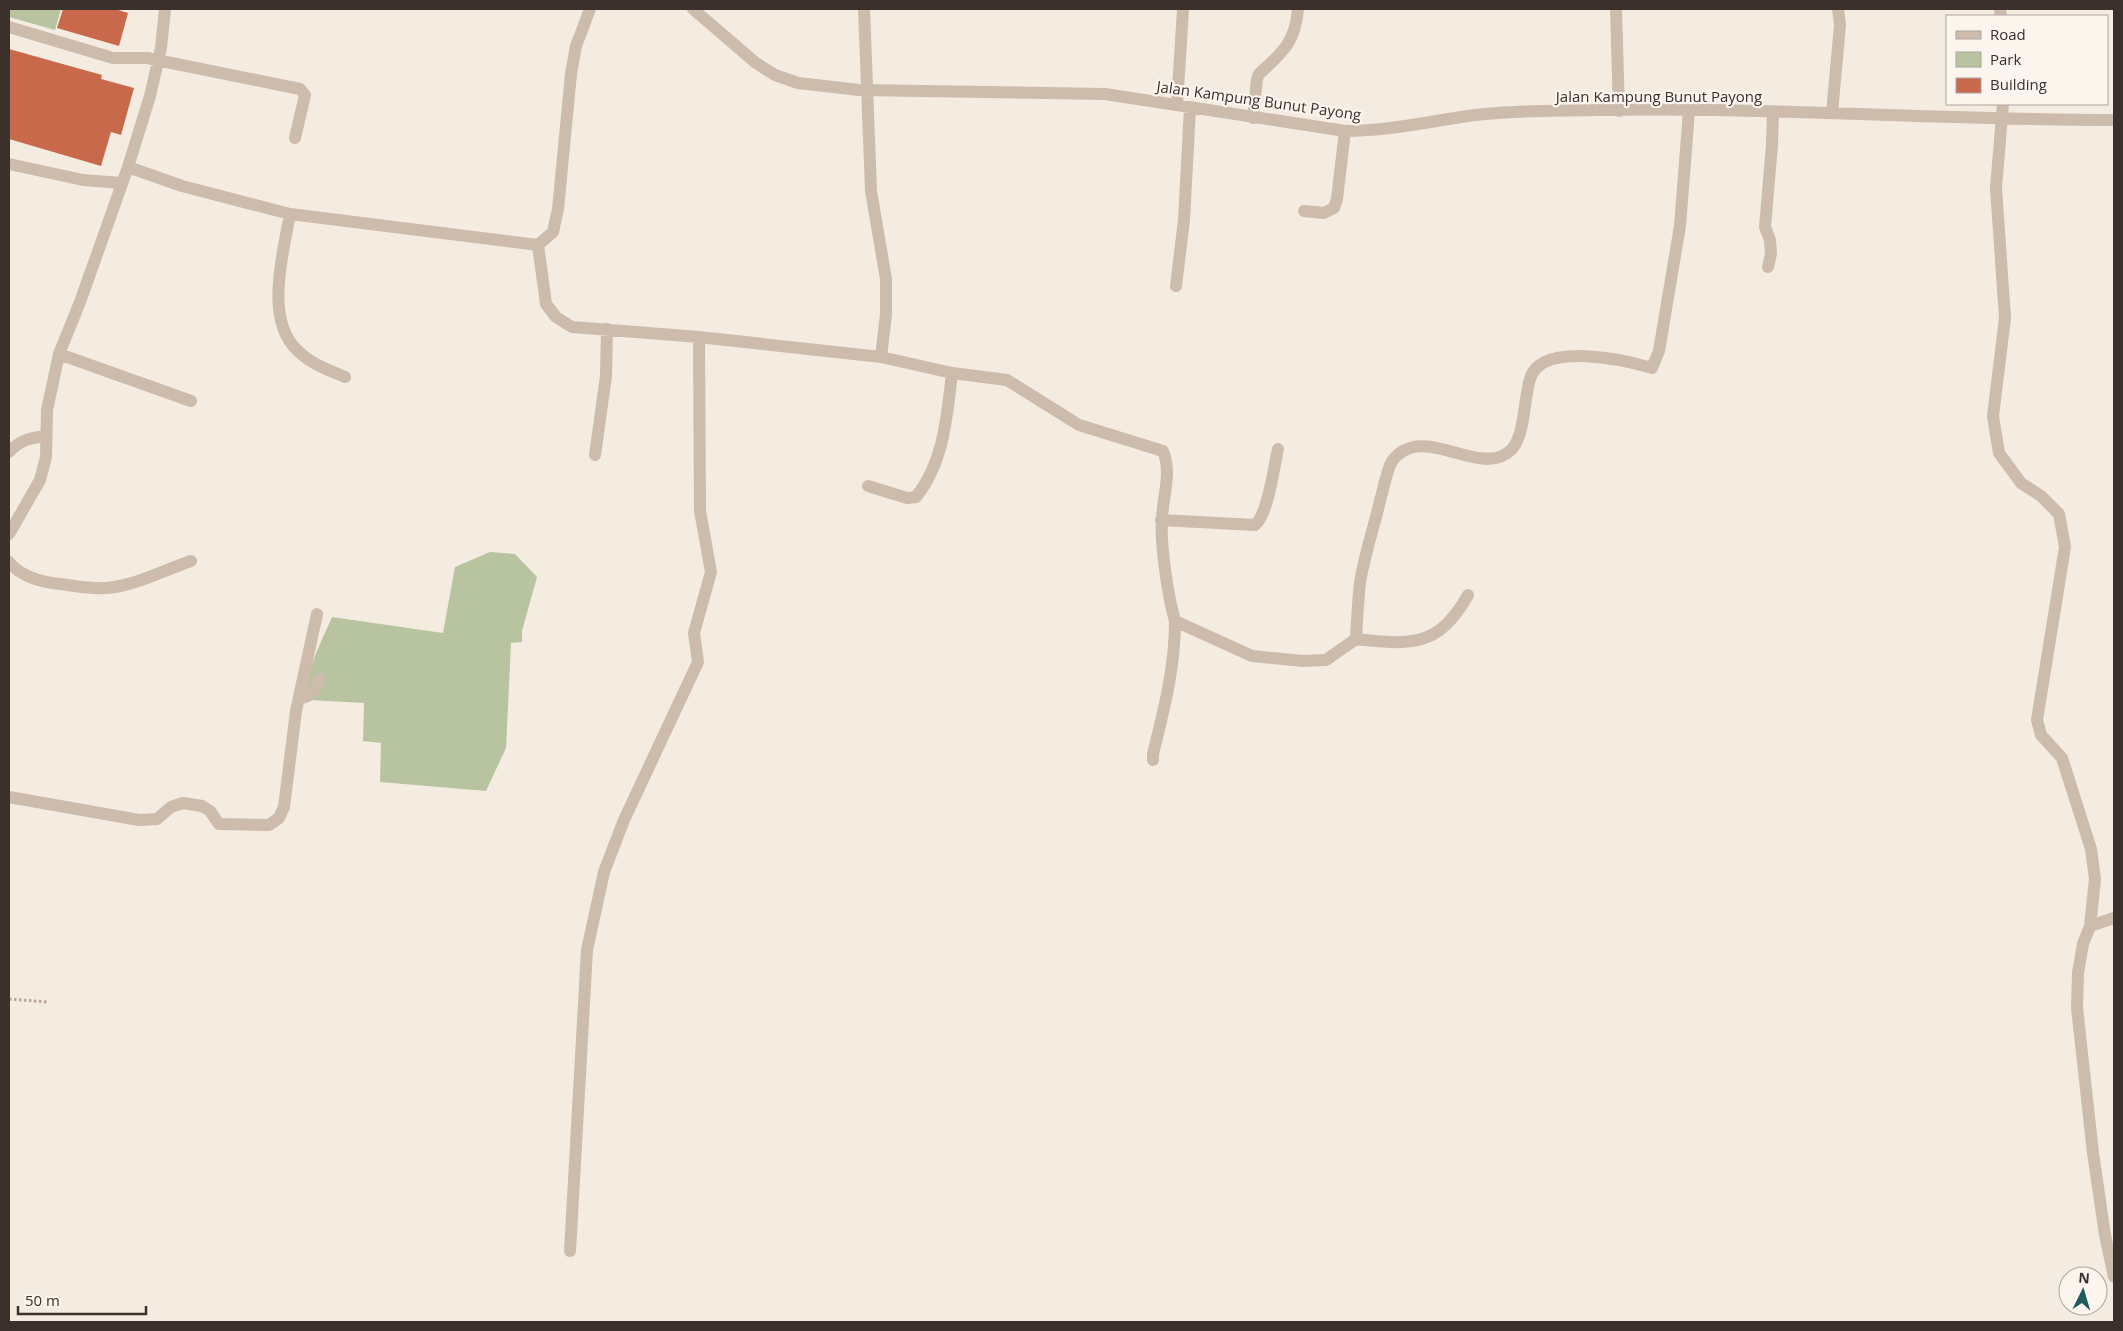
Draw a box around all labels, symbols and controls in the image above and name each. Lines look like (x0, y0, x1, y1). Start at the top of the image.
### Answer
legend (1946, 15, 2108, 105)
text: Road (1990, 24, 2026, 44)
text: Park (1990, 49, 2021, 69)
text: Building (1990, 74, 2047, 94)
street label: Jalan Kampung Bunut Payong (1153, 75, 1363, 124)
street label: Jalan Kampung Bunut Payong (1554, 86, 1762, 106)
north arrow (2058, 1266, 2108, 1316)
text: N (2078, 1268, 2091, 1288)
scale bar (18, 1284, 145, 1316)
text: 50 m (25, 1290, 60, 1310)

